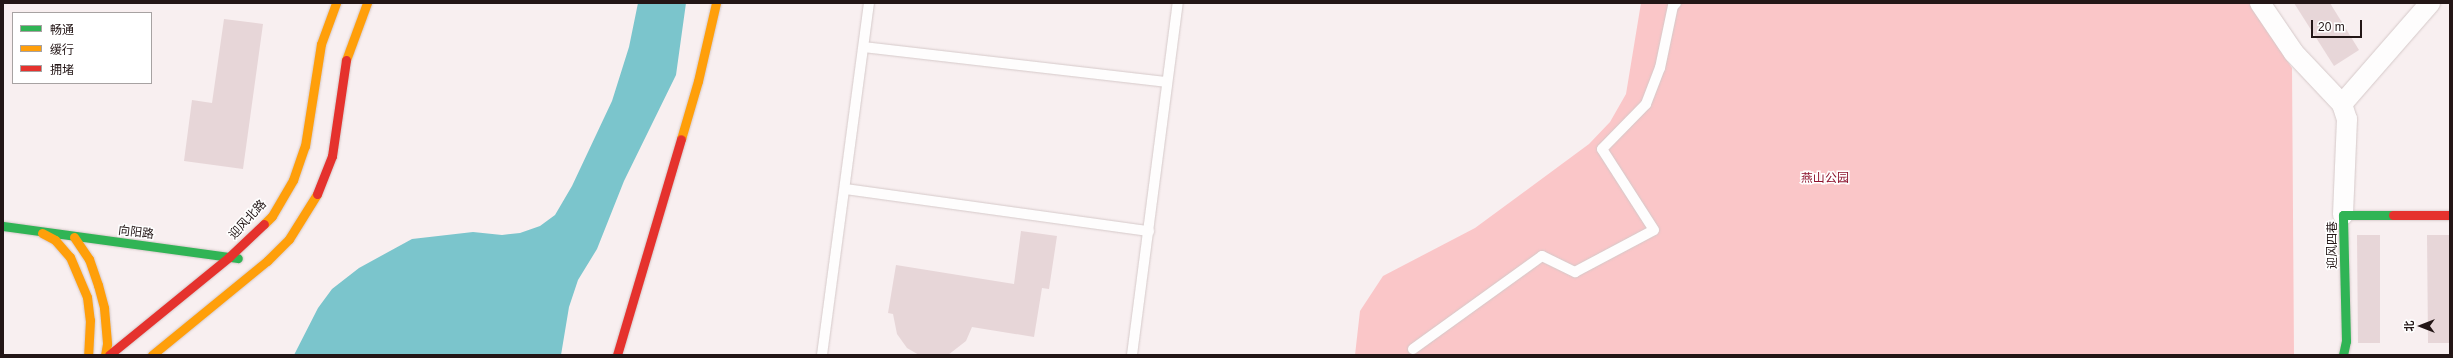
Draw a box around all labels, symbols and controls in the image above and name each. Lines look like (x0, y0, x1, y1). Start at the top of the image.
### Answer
legend (12, 12, 152, 84)
scale bar (2313, 12, 2364, 38)
text: 20 m (2318, 20, 2345, 34)
text: 畅通 (50, 23, 74, 37)
text: 缓行 (50, 43, 74, 57)
text: 拥堵 (50, 63, 74, 77)
park label: 燕山公园 (1801, 172, 1849, 186)
street label: 迎风北路 (226, 198, 270, 242)
street label: 迎风四巷 (2326, 221, 2340, 269)
street label: 向阳路 (117, 224, 155, 242)
north arrow (2401, 306, 2441, 346)
text: 北 (2403, 321, 2415, 332)

